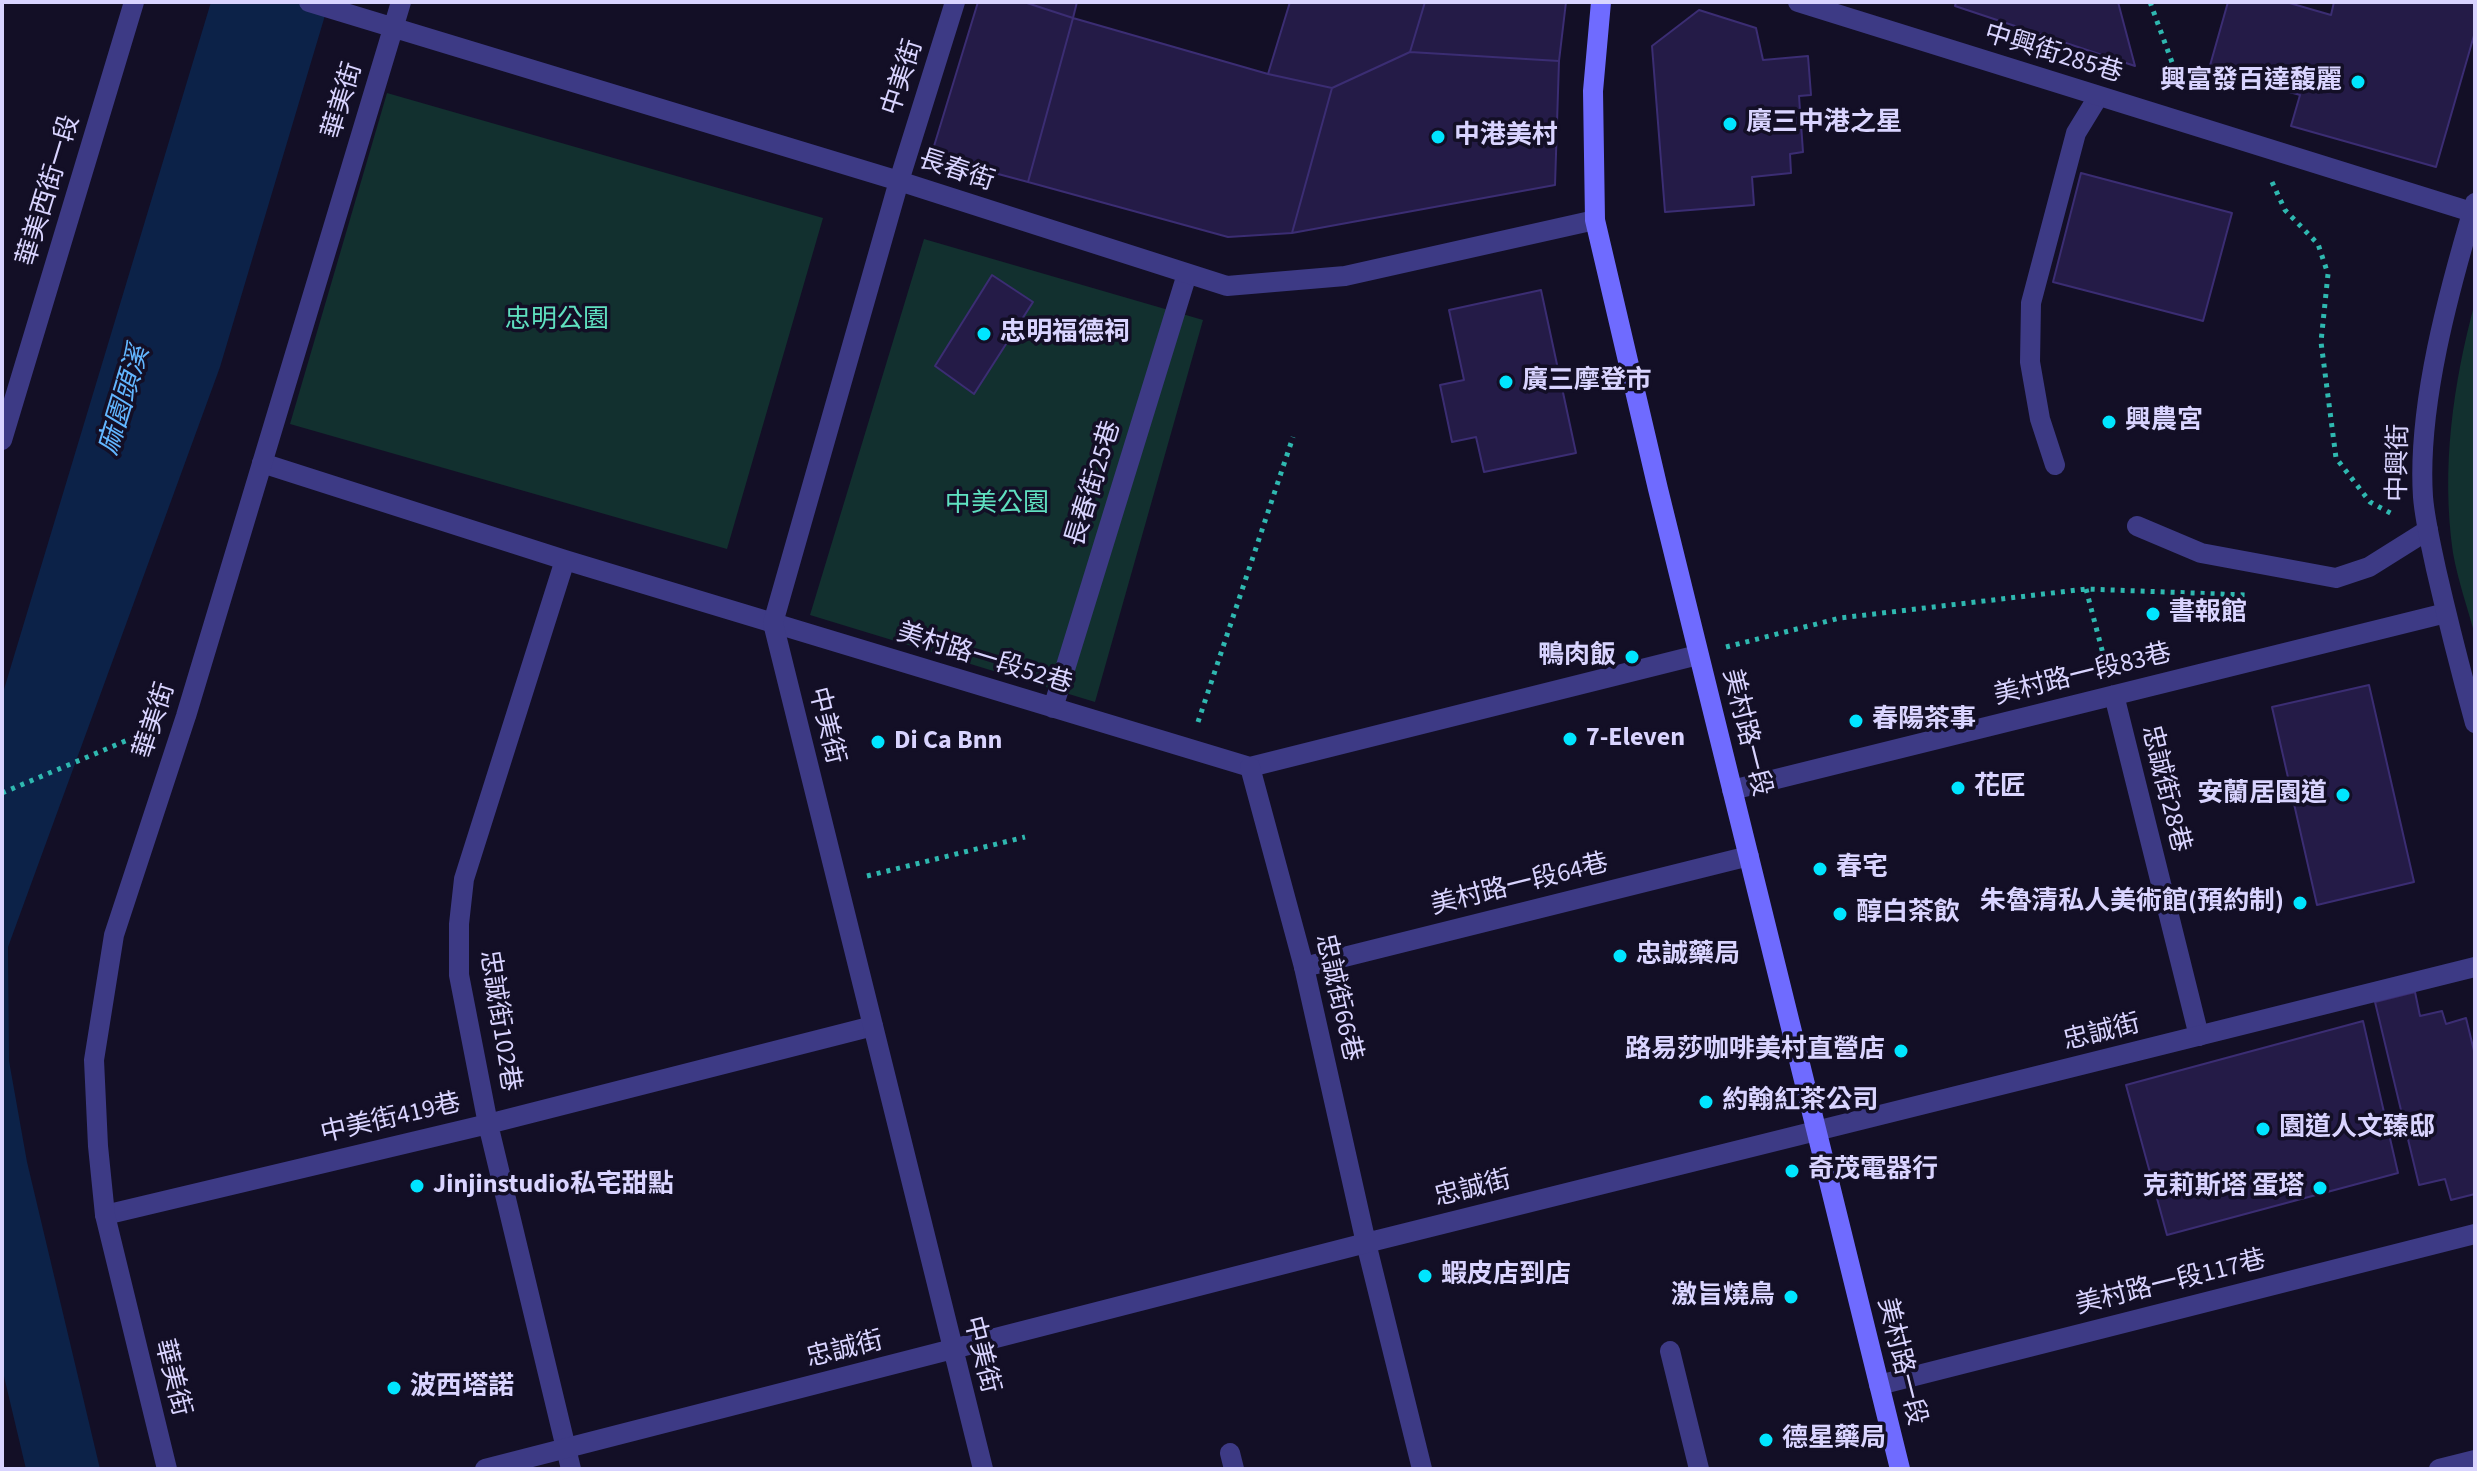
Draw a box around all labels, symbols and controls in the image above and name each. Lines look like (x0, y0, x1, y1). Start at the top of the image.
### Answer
street label: 中興街285巷 (1980, 19, 2126, 91)
street label: 中美街 (877, 36, 931, 120)
street label: 華美街 (318, 59, 370, 143)
place label: 興富發百達馥麗 (2160, 66, 2342, 98)
marker: 興富發百達馥麗 (2349, 73, 2367, 91)
place label: 廣三中港之星 (1746, 108, 1902, 140)
street label: 華美西街一段 (12, 112, 88, 270)
marker: 廣三中港之星 (1721, 115, 1739, 133)
place label: 中港美村 (1454, 121, 1558, 153)
marker: 中港美村 (1429, 128, 1447, 146)
street label: 長春街 (914, 145, 998, 199)
park label: 忠明公園 (505, 305, 609, 337)
place label: 忠明福德祠 (1000, 318, 1130, 350)
marker: 忠明福德祠 (975, 325, 993, 343)
water label: 麻園頭溪 (94, 343, 158, 459)
place label: 廣三摩登市 (1522, 366, 1652, 398)
marker: 廣三摩登市 (1497, 373, 1515, 391)
place label: 興農宮 (2125, 406, 2203, 438)
marker: 興農宮 (2100, 413, 2118, 431)
street label: 長春街25巷 (1061, 417, 1129, 551)
street label: 中興街 (2384, 424, 2416, 502)
park label: 中美公園 (945, 489, 1049, 521)
place label: 書報館 (2169, 598, 2247, 630)
marker: 書報館 (2144, 605, 2162, 623)
street label: 美村路一段52巷 (892, 618, 1076, 702)
street label: 美村路一段83巷 (1991, 639, 2175, 713)
place label: 鴨肉飯 (1538, 641, 1616, 673)
marker: 鴨肉飯 (1623, 648, 1641, 666)
street label: 美村路一段 (1714, 666, 1776, 800)
street label: 華美街 (129, 679, 183, 763)
street label: 中美街 (800, 684, 850, 768)
place label: 春陽茶事 (1872, 705, 1976, 737)
marker: 春陽茶事 (1847, 712, 1865, 730)
street label: 忠誠街28巷 (2133, 722, 2195, 856)
place label: 7-Eleven (1586, 723, 1685, 755)
place label: Di Ca Bnn (894, 726, 1002, 758)
marker: 7-Eleven (1561, 730, 1579, 748)
marker: Di Ca Bnn (869, 733, 887, 751)
place label: 花匠 (1974, 772, 2026, 804)
marker: 花匠 (1949, 779, 1967, 797)
place label: 安蘭居園道 (2197, 779, 2327, 811)
marker: 安蘭居園道 (2334, 786, 2352, 804)
street label: 美村路一段64巷 (1428, 849, 1612, 923)
place label: 春宅 (1836, 853, 1888, 885)
marker: 春宅 (1811, 860, 1829, 878)
place label: 朱魯清私人美術館(預約制) (1980, 887, 2284, 919)
marker: 朱魯清私人美術館(預約制) (2291, 894, 2309, 912)
place label: 醇白茶飲 (1856, 898, 1960, 930)
marker: 醇白茶飲 (1831, 905, 1849, 923)
street label: 忠誠街66巷 (1307, 931, 1367, 1065)
place label: 忠誠藥局 (1636, 940, 1740, 972)
marker: 忠誠藥局 (1611, 947, 1629, 965)
street label: 忠誠街102巷 (471, 948, 525, 1094)
street label: 忠誠街 (2060, 1009, 2144, 1059)
place label: 路易莎咖啡美村直營店 (1625, 1035, 1885, 1067)
marker: 路易莎咖啡美村直營店 (1892, 1042, 1910, 1060)
place label: 約翰紅茶公司 (1722, 1086, 1878, 1118)
street label: 中美街419巷 (318, 1089, 464, 1151)
marker: 約翰紅茶公司 (1697, 1093, 1715, 1111)
place label: 園道人文臻邸 (2279, 1113, 2435, 1145)
marker: 園道人文臻邸 (2254, 1120, 2272, 1138)
place label: 奇茂電器行 (1808, 1155, 1938, 1187)
marker: 奇茂電器行 (1783, 1162, 1801, 1180)
street label: 忠誠街 (1431, 1165, 1515, 1215)
place label: Jinjinstudio私宅甜點 (433, 1170, 674, 1202)
place label: 克莉斯塔 蛋塔 (2143, 1172, 2304, 1204)
marker: Jinjinstudio私宅甜點 (408, 1177, 426, 1195)
marker: 克莉斯塔 蛋塔 (2311, 1179, 2329, 1197)
street label: 美村路一段117巷 (2073, 1245, 2269, 1323)
place label: 蝦皮店到店 (1441, 1260, 1571, 1292)
marker: 蝦皮店到店 (1416, 1267, 1434, 1285)
place label: 激旨燒鳥 (1671, 1281, 1775, 1313)
marker: 激旨燒鳥 (1782, 1288, 1800, 1306)
street label: 美村路一段 (1869, 1295, 1931, 1429)
street label: 中美街 (955, 1313, 1005, 1397)
street label: 忠誠街 (803, 1326, 887, 1376)
street label: 華美街 (146, 1336, 196, 1420)
place label: 波西塔諾 (410, 1372, 514, 1404)
marker: 波西塔諾 (385, 1379, 403, 1397)
place label: 德星藥局 (1782, 1424, 1886, 1456)
marker: 德星藥局 (1757, 1431, 1775, 1449)

